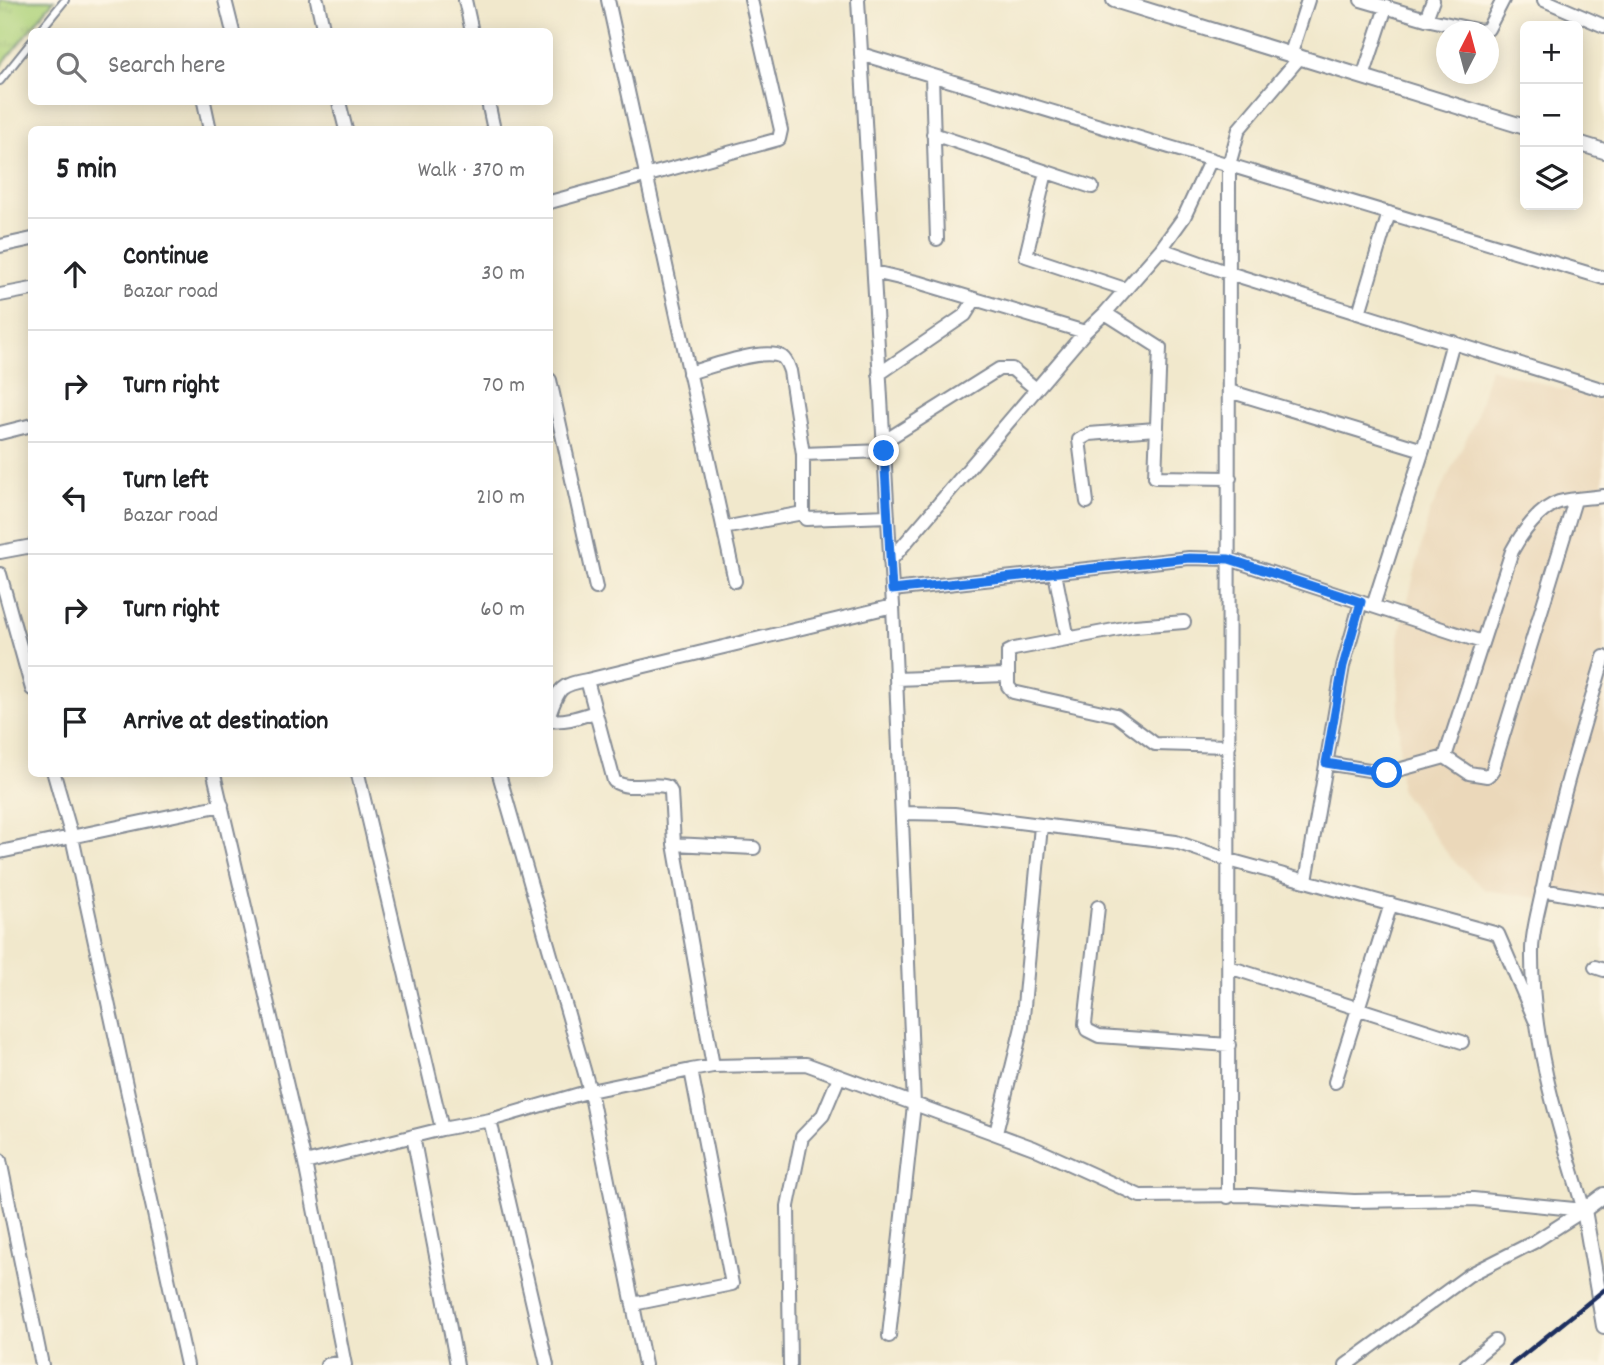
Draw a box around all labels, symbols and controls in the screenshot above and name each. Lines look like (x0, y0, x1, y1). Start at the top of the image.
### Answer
north arrow (1436, 21, 1499, 84)
map controls (1520, 21, 1583, 210)
button: + (1520, 21, 1583, 84)
search box (28, 28, 553, 105)
icon: search (52, 48, 90, 86)
text: Search here (108, 48, 226, 85)
button: − (1520, 84, 1583, 147)
button: layers (1520, 147, 1583, 210)
text: 5 min (56, 150, 117, 193)
text: Walk · 370 m (418, 155, 525, 188)
text: Continue (123, 239, 208, 276)
icon: ahead (56, 255, 94, 293)
text: 30 m (481, 258, 525, 291)
text: Bazar road (123, 276, 218, 309)
icon: right (56, 367, 94, 405)
text: Turn right (123, 368, 220, 405)
text: 70 m (483, 370, 525, 403)
route end (868, 435, 899, 466)
text: Turn left (123, 463, 209, 500)
icon: left (56, 479, 94, 517)
text: 210 m (476, 482, 525, 515)
text: Bazar road (123, 500, 218, 533)
icon: right (56, 591, 94, 629)
text: Turn right (123, 592, 220, 629)
text: 60 m (480, 594, 525, 627)
icon: arrive (56, 703, 94, 741)
text: Arrive at destination (123, 704, 328, 741)
route start (1371, 757, 1402, 788)

